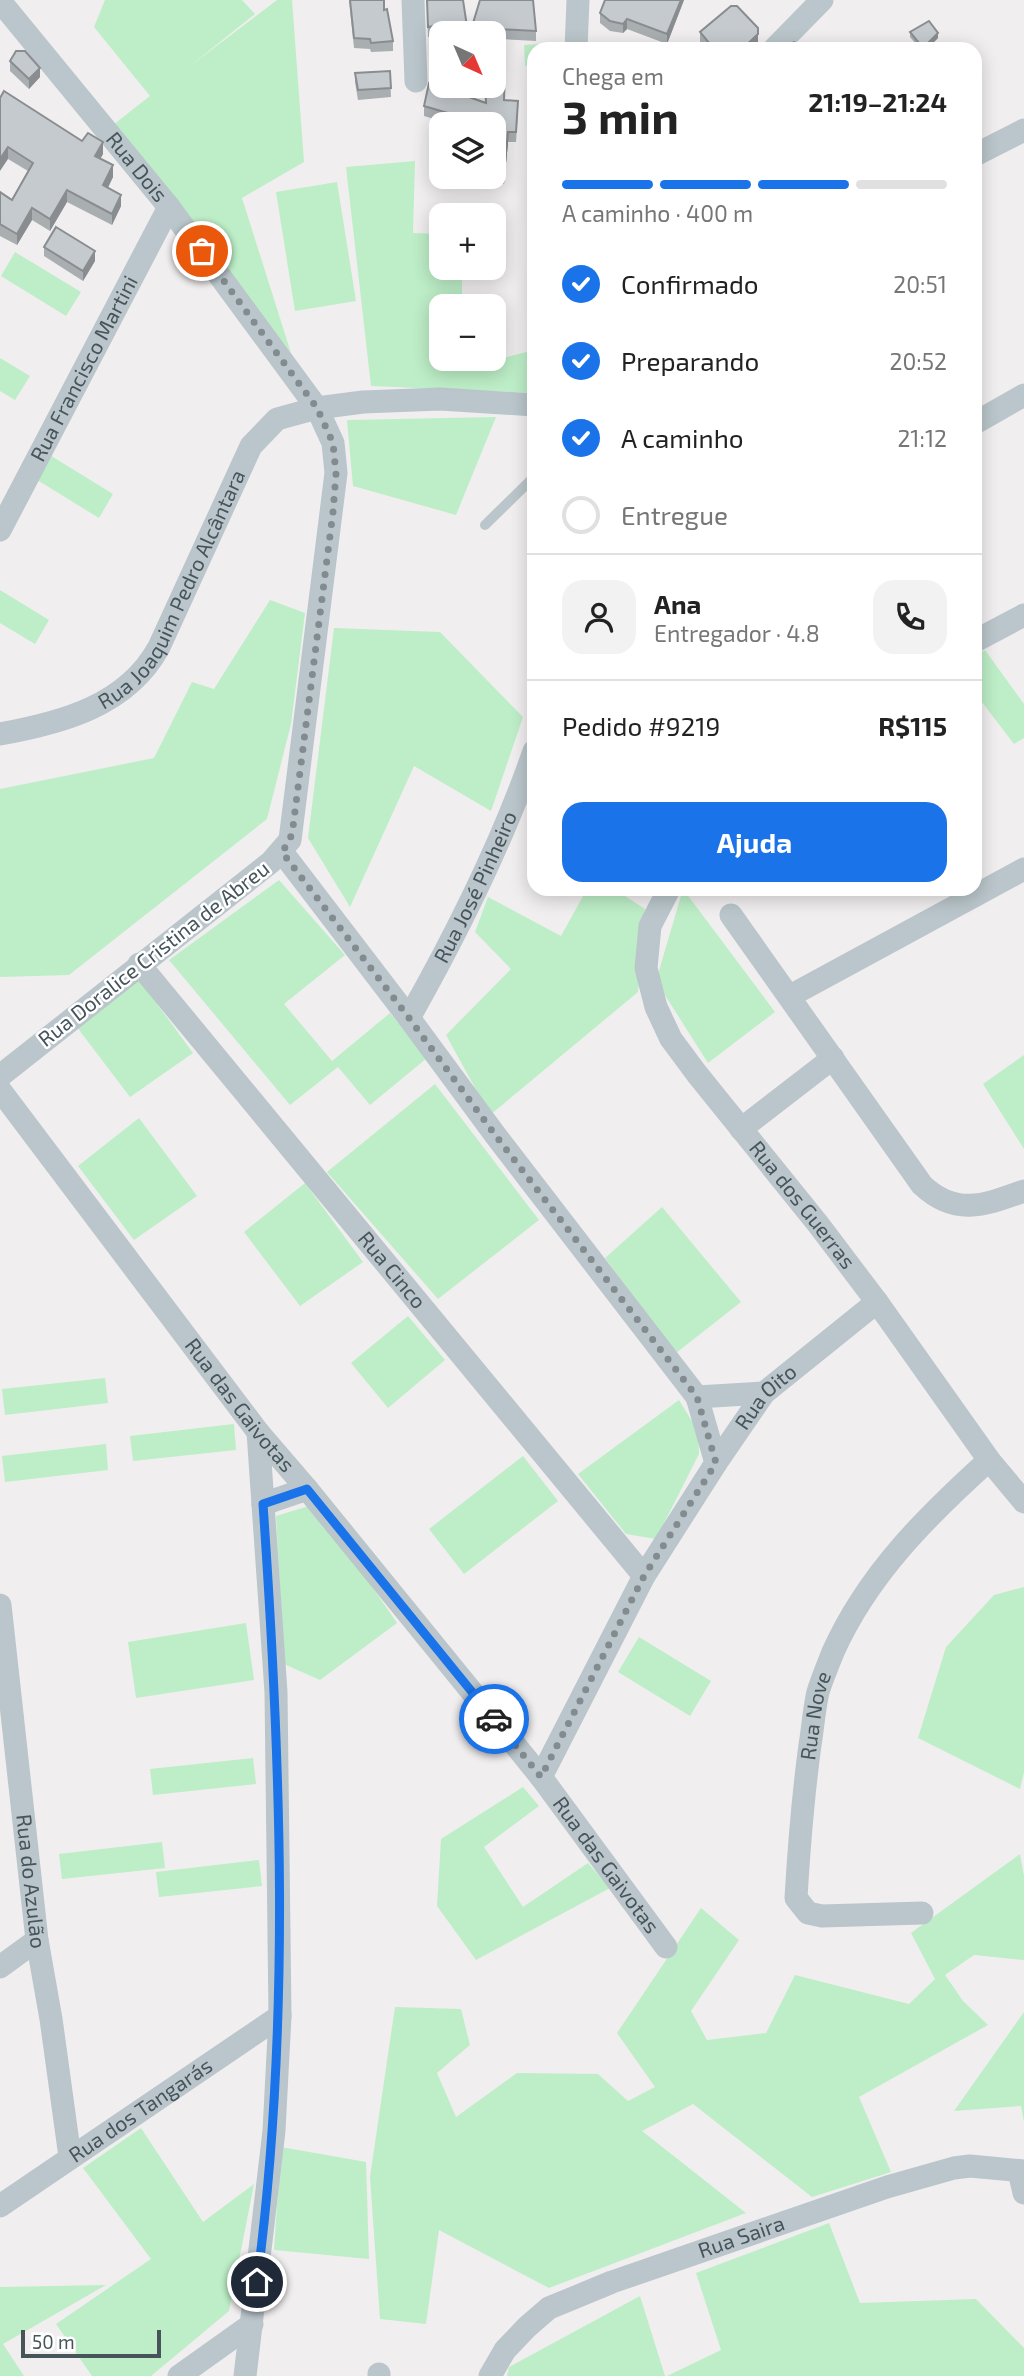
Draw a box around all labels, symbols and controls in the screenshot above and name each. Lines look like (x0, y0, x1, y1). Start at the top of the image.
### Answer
north arrow (429, 21, 506, 98)
map controls (429, 21, 506, 371)
text: Chega em (562, 62, 664, 90)
text: 21:19–21:24 (808, 86, 947, 117)
text: 3 min (562, 88, 679, 143)
button: layers (429, 112, 506, 189)
street label: Rua Dois (102, 126, 174, 206)
text: A caminho · 400 m (562, 199, 753, 227)
button: + (429, 203, 506, 280)
pin (172, 221, 232, 281)
icon: bag (183, 232, 221, 270)
icon: check (562, 265, 600, 303)
text: Confirmado (621, 268, 759, 299)
text: 20:51 (893, 270, 947, 298)
street label: Rua Francisco Martini (24, 271, 142, 465)
button: − (429, 294, 506, 371)
icon: check (562, 342, 600, 380)
text: Preparando (621, 345, 759, 376)
text: 20:52 (890, 347, 947, 375)
icon: check (562, 419, 600, 457)
text: A caminho (621, 422, 744, 453)
text: 21:12 (897, 424, 947, 452)
street label: Rua Joaquim Pedro Alcântara (93, 465, 249, 713)
text: Entregue (621, 499, 728, 530)
button: person (562, 580, 636, 654)
button: phone (873, 580, 947, 654)
text: Ana (654, 588, 701, 619)
text: Entregador · 4.8 (654, 619, 820, 647)
text: Pedido #9219 (562, 710, 720, 741)
text: R$115 (878, 710, 947, 741)
button: Ajuda (562, 802, 947, 882)
street label: Rua José Pinheiro (428, 807, 521, 967)
street label: Rua Doralice Cristina de Abreu (33, 855, 274, 1051)
street label: Rua dos Guerras (745, 1135, 861, 1273)
street label: Rua Cinco (354, 1226, 432, 1313)
street label: Rua das Gaivotas (181, 1333, 301, 1476)
street label: Rua Oito (729, 1358, 801, 1434)
street label: Rua Nove (794, 1667, 835, 1762)
courier (459, 1684, 529, 1754)
icon: car (475, 1700, 513, 1738)
street label: Rua das Gaivotas (549, 1791, 665, 1937)
street label: Rua do Azulão (12, 1813, 52, 1950)
street label: Rua dos Tangarás (63, 2052, 216, 2167)
street label: Rua Saira (694, 2209, 787, 2262)
pin (227, 2252, 287, 2312)
icon: home (238, 2263, 276, 2301)
scale bar (21, 2327, 161, 2359)
text: 50 m (32, 2330, 75, 2353)

